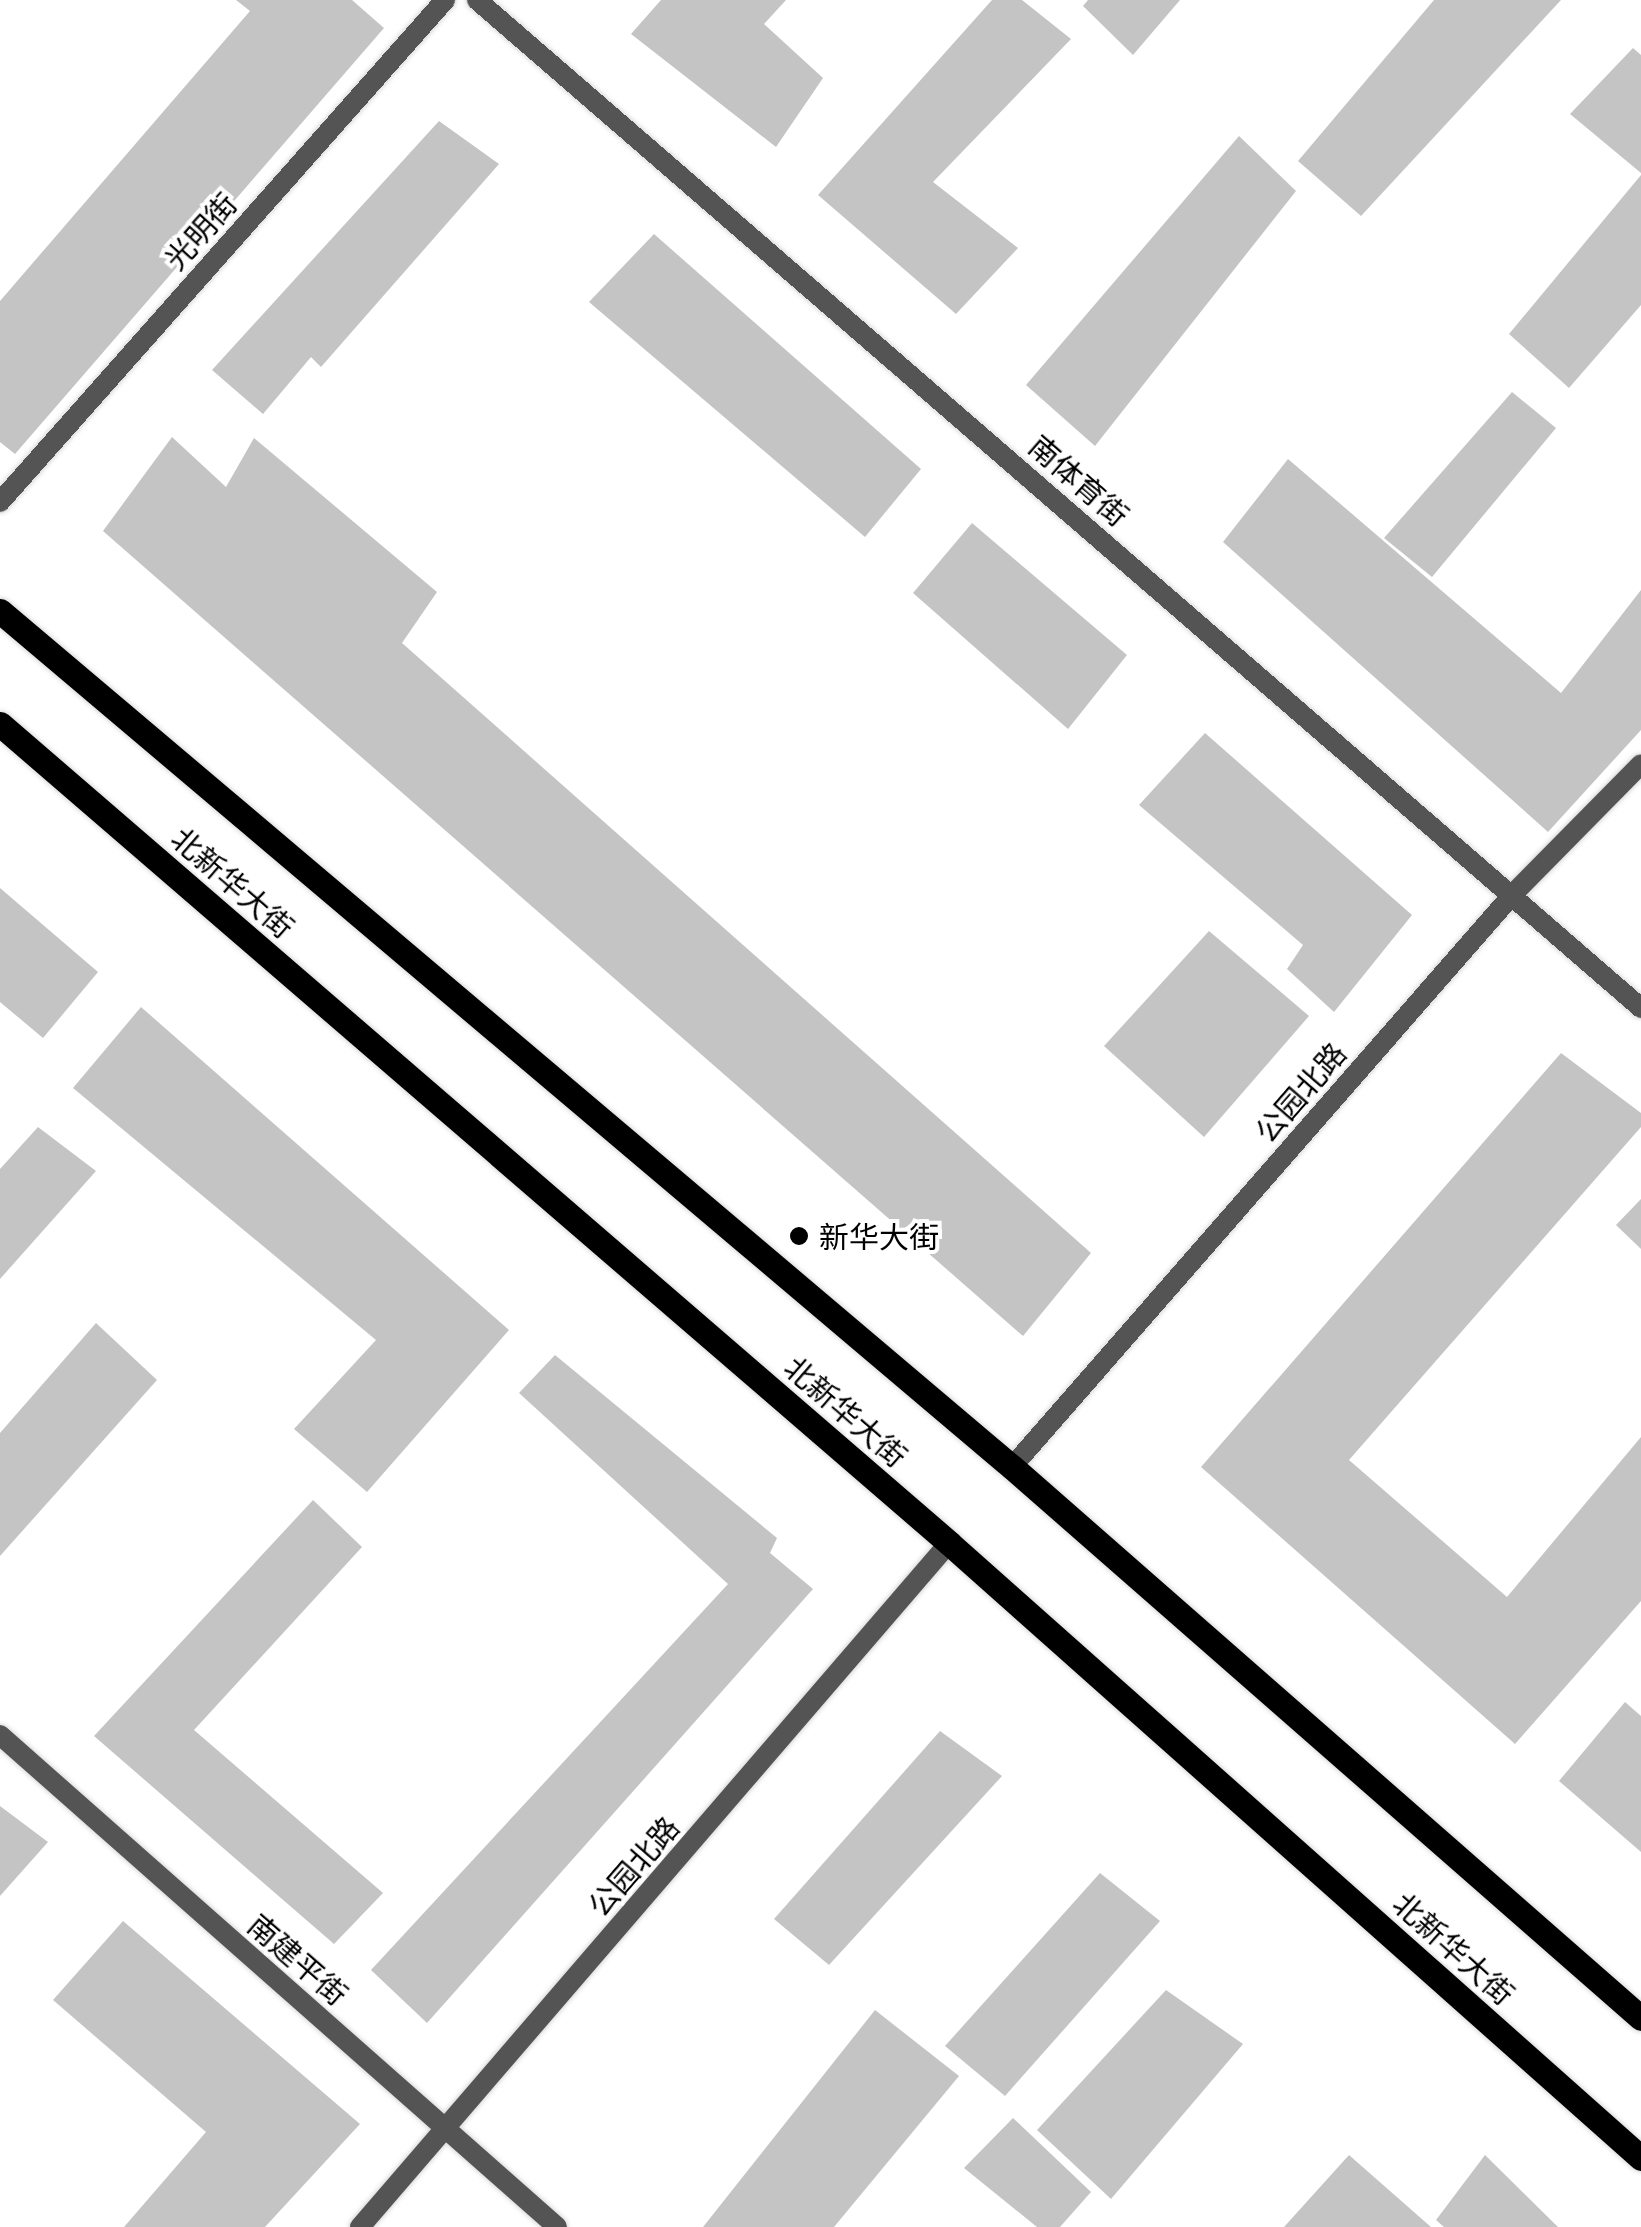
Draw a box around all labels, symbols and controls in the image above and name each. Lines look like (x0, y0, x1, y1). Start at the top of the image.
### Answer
street label: 光明街 (157, 186, 243, 276)
street label: 南体育街 (1022, 427, 1136, 533)
street label: 北新华大街 (165, 819, 301, 945)
street label: 公园北路 (1247, 1035, 1353, 1149)
place label: 新华大街 (819, 1218, 939, 1254)
marker: 新华大街 (788, 1225, 810, 1247)
street label: 北新华大街 (778, 1348, 914, 1474)
street label: 公园北路 (580, 1809, 686, 1923)
street label: 北新华大街 (1386, 1884, 1522, 2012)
street label: 南建平街 (241, 1906, 355, 2012)

